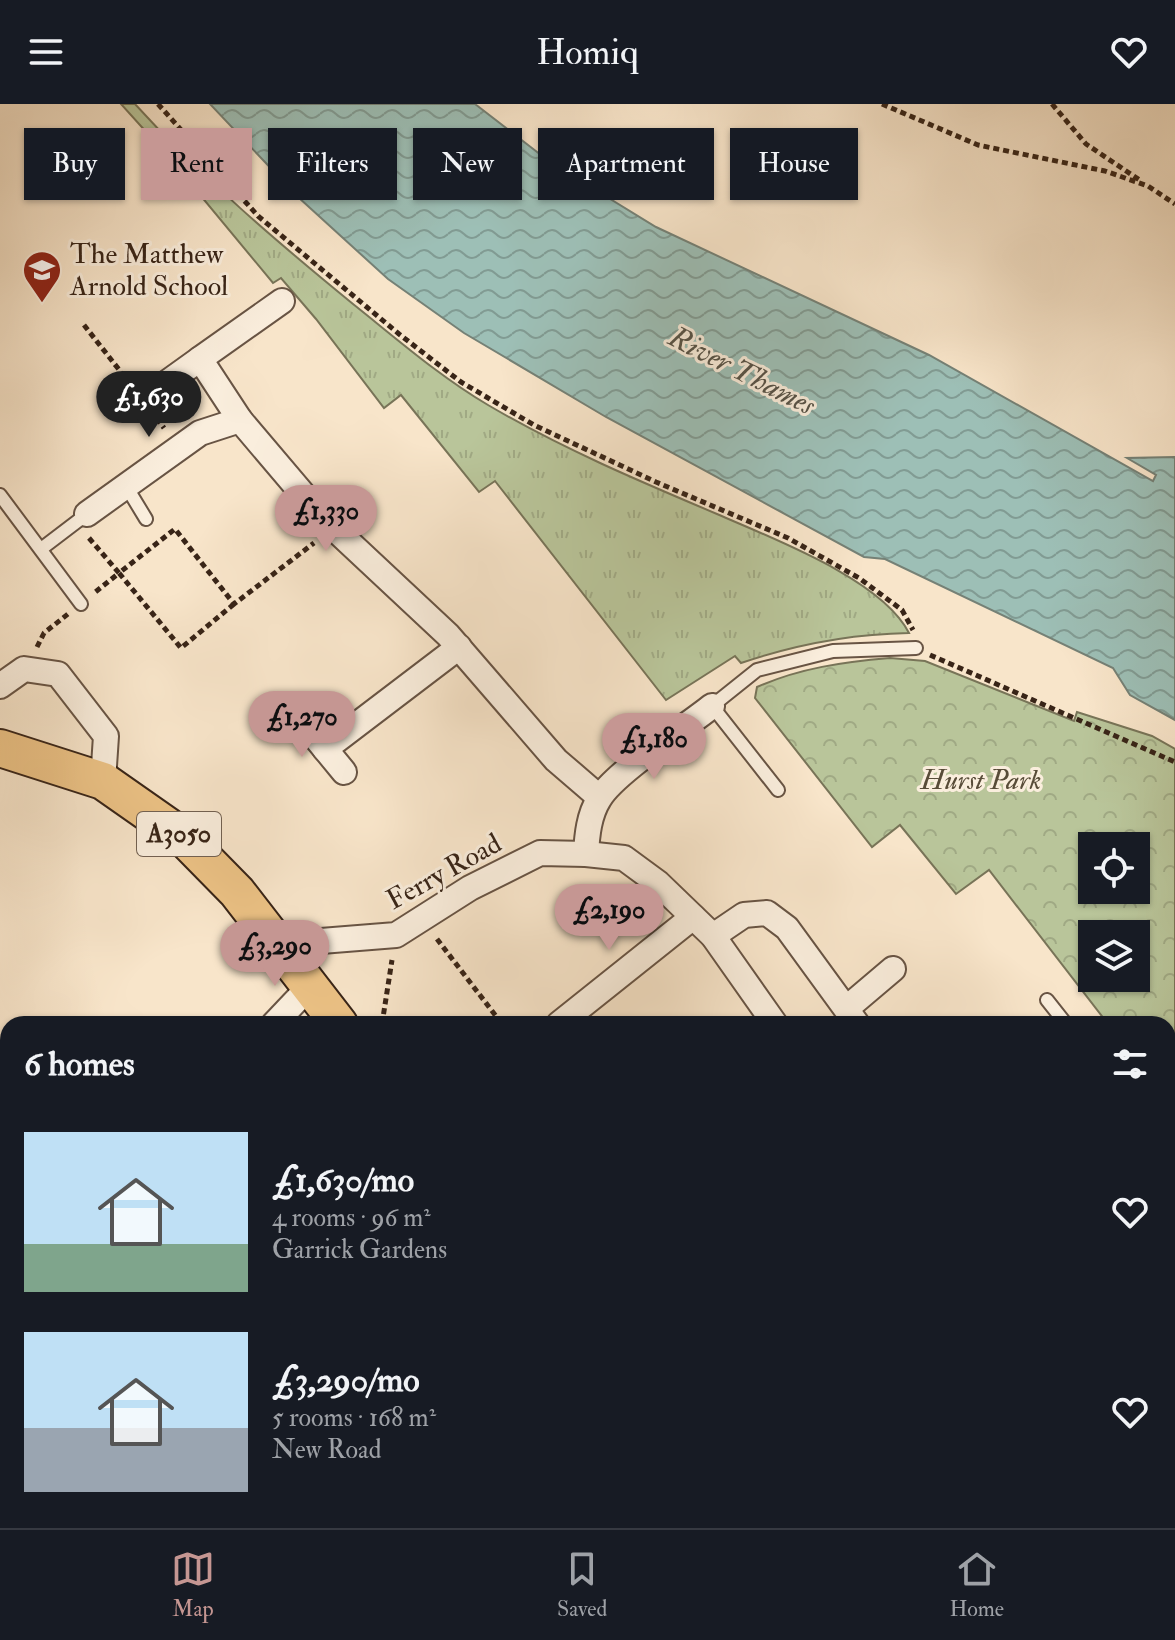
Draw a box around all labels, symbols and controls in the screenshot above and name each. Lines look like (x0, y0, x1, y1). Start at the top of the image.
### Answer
icon: menu (24, 30, 68, 74)
text: Homiq (536, 30, 639, 75)
icon: heart (1107, 30, 1151, 74)
chip: Buy (24, 128, 125, 200)
chip: Rent (141, 128, 252, 200)
chip: Filters (268, 128, 397, 200)
chip: New (413, 128, 522, 200)
chip: Apartment (538, 128, 714, 200)
chip: House (730, 128, 858, 200)
place label: The Matthew Arnold School (69, 237, 228, 304)
school or university icon: The Matthew Arnold School (21, 249, 63, 304)
water label: River Thames (662, 318, 822, 424)
pin: £1,630 (84, 371, 214, 439)
text: £1,630 (114, 381, 184, 413)
pin: £1,330 (261, 485, 391, 553)
text: £1,330 (293, 495, 359, 527)
pin: £1,270 (237, 691, 367, 759)
text: £1,270 (266, 701, 338, 733)
pin: £1,180 (589, 713, 719, 781)
text: £1,180 (620, 723, 688, 755)
park label: Hurst Park (919, 763, 1041, 798)
road number: A3050 (137, 812, 221, 856)
street label: Ferry Road (380, 826, 508, 918)
map controls (1078, 832, 1150, 992)
button: locate (1078, 832, 1150, 904)
pin: £2,190 (544, 884, 674, 952)
text: £2,190 (573, 894, 645, 926)
pin: £3,290 (210, 920, 340, 988)
button: layers (1078, 920, 1150, 992)
text: £3,290 (238, 930, 312, 962)
icon: filters (1108, 1042, 1152, 1086)
text: 6 homes (24, 1043, 135, 1086)
text: £1,630/mo (272, 1159, 414, 1202)
icon: home (88, 1164, 184, 1260)
icon: heart (1108, 1190, 1152, 1234)
text: 4 rooms · 96 m² (272, 1202, 431, 1234)
text: Garrick Gardens (272, 1234, 447, 1266)
text: £3,290/mo (272, 1359, 420, 1402)
icon: home (88, 1364, 184, 1460)
icon: heart (1108, 1390, 1152, 1434)
text: 5 rooms · 168 m² (272, 1402, 436, 1434)
text: New Road (272, 1434, 381, 1466)
tab: Map (171, 1547, 215, 1623)
tab: Saved (557, 1547, 607, 1623)
tab: Home (949, 1547, 1004, 1623)

